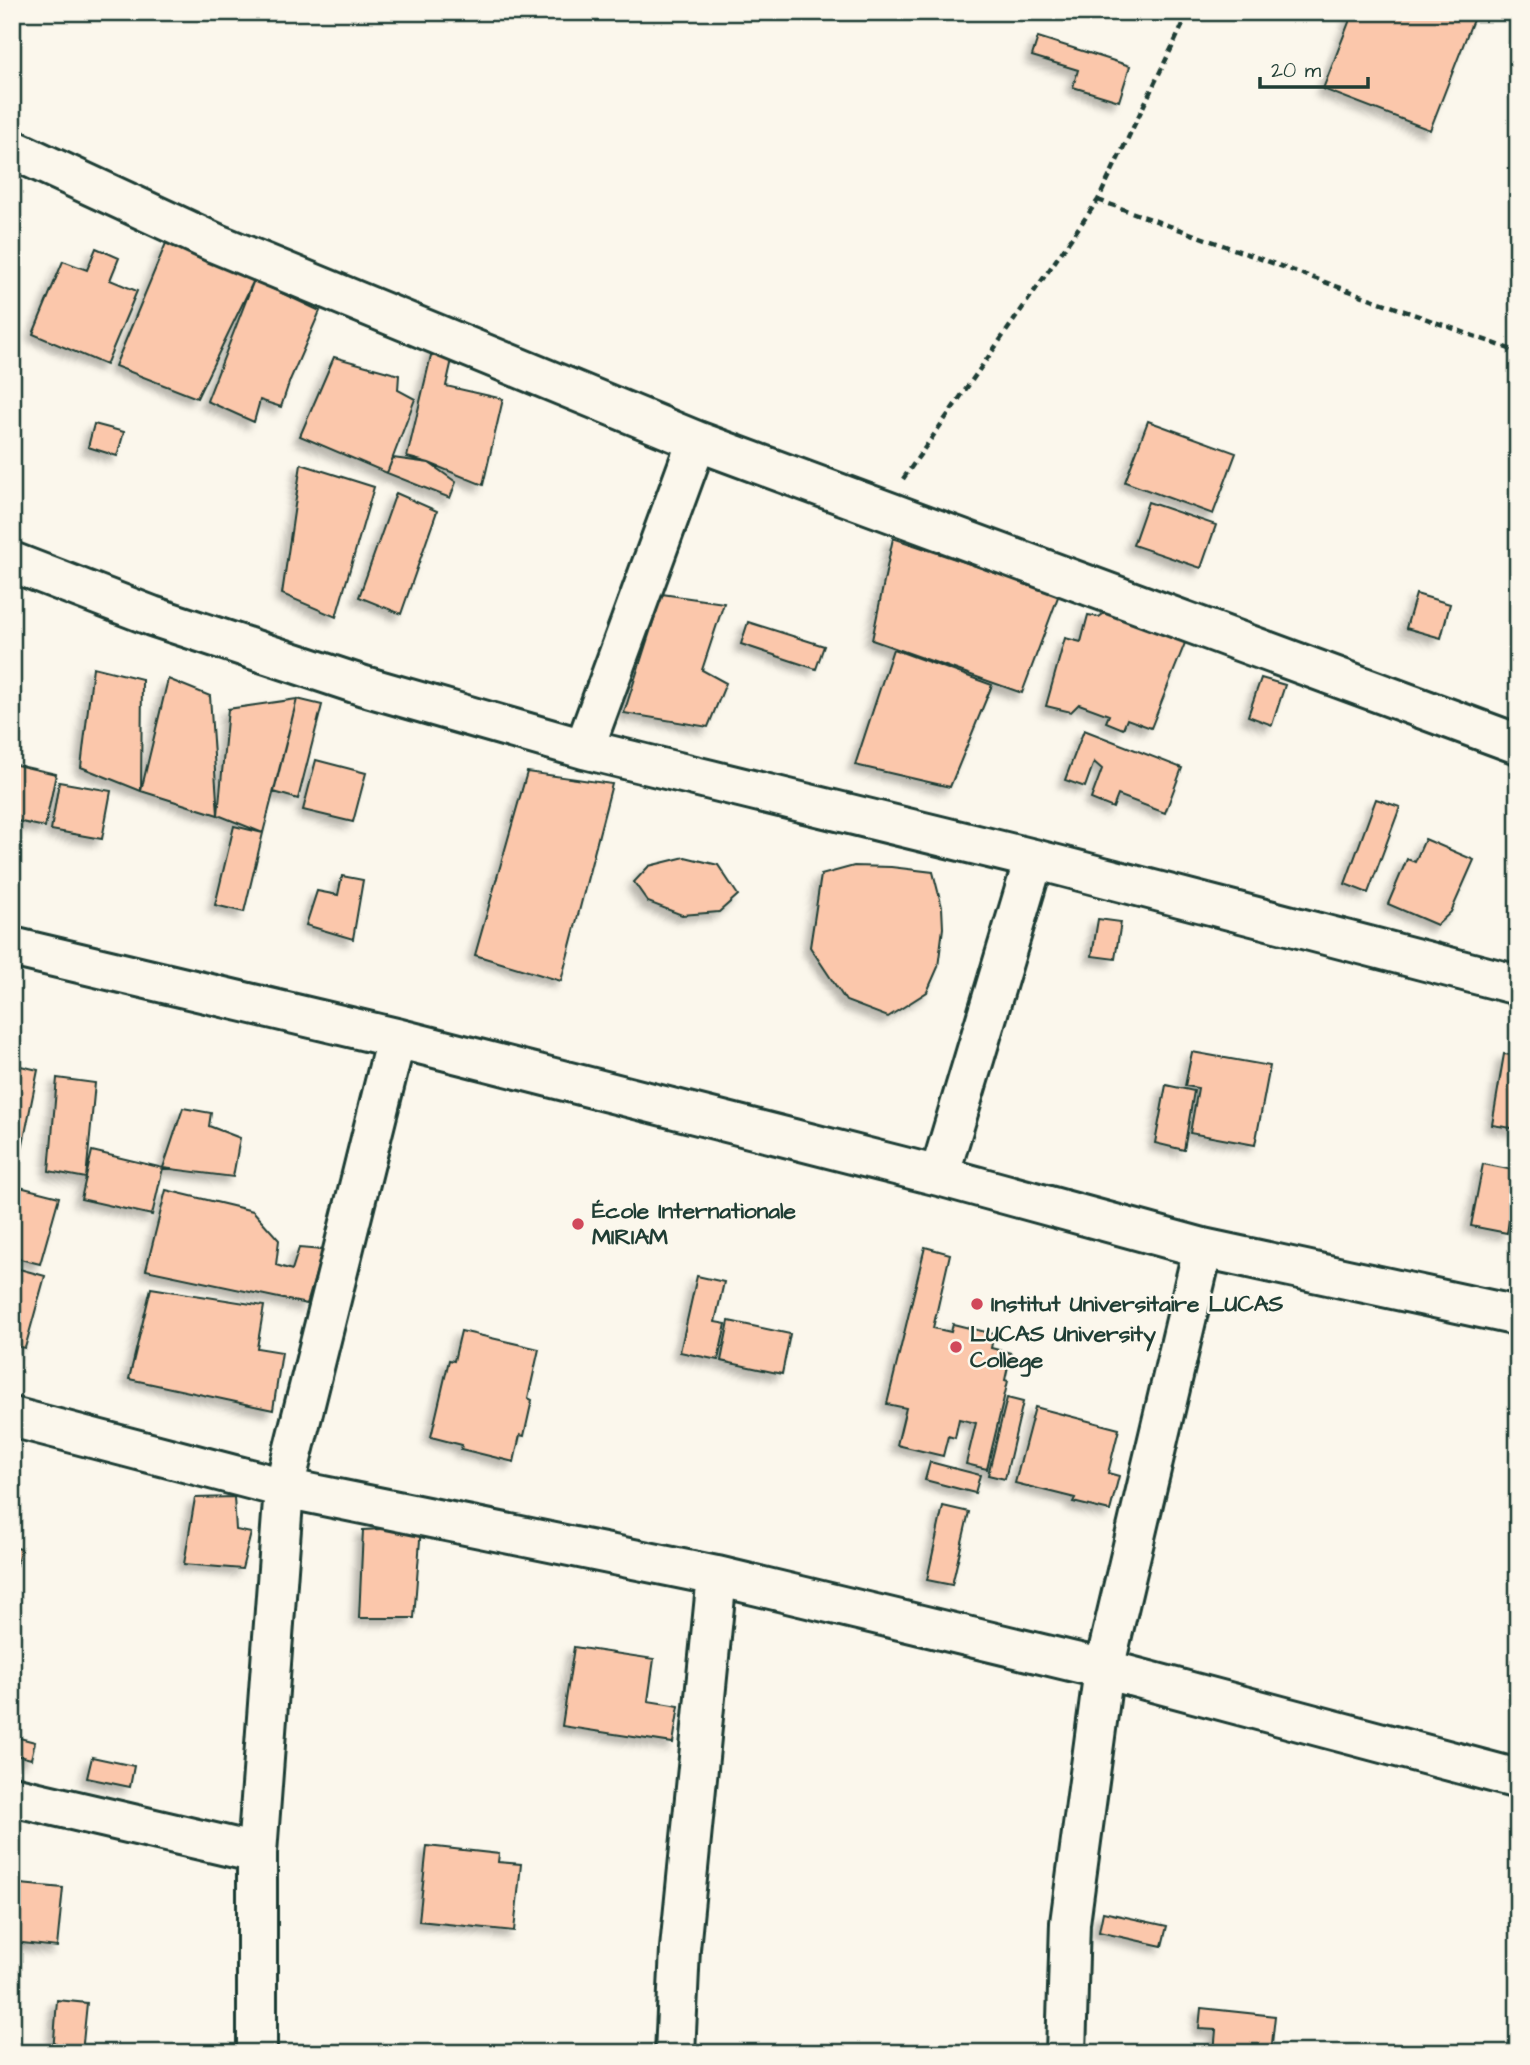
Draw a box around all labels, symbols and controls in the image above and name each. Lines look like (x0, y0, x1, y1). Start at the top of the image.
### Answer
scale bar (1260, 46, 1369, 90)
text: 20 m (1271, 56, 1322, 85)
place label: École Internationale MIRIAM (592, 1195, 797, 1253)
marker: École Internationale MIRIAM (570, 1216, 586, 1232)
place label: Institut Universitaire LUCAS (991, 1288, 1283, 1320)
marker: Institut Universitaire LUCAS (969, 1296, 985, 1312)
place label: LUCAS University College (970, 1318, 1156, 1377)
marker: LUCAS University College (948, 1339, 964, 1355)

